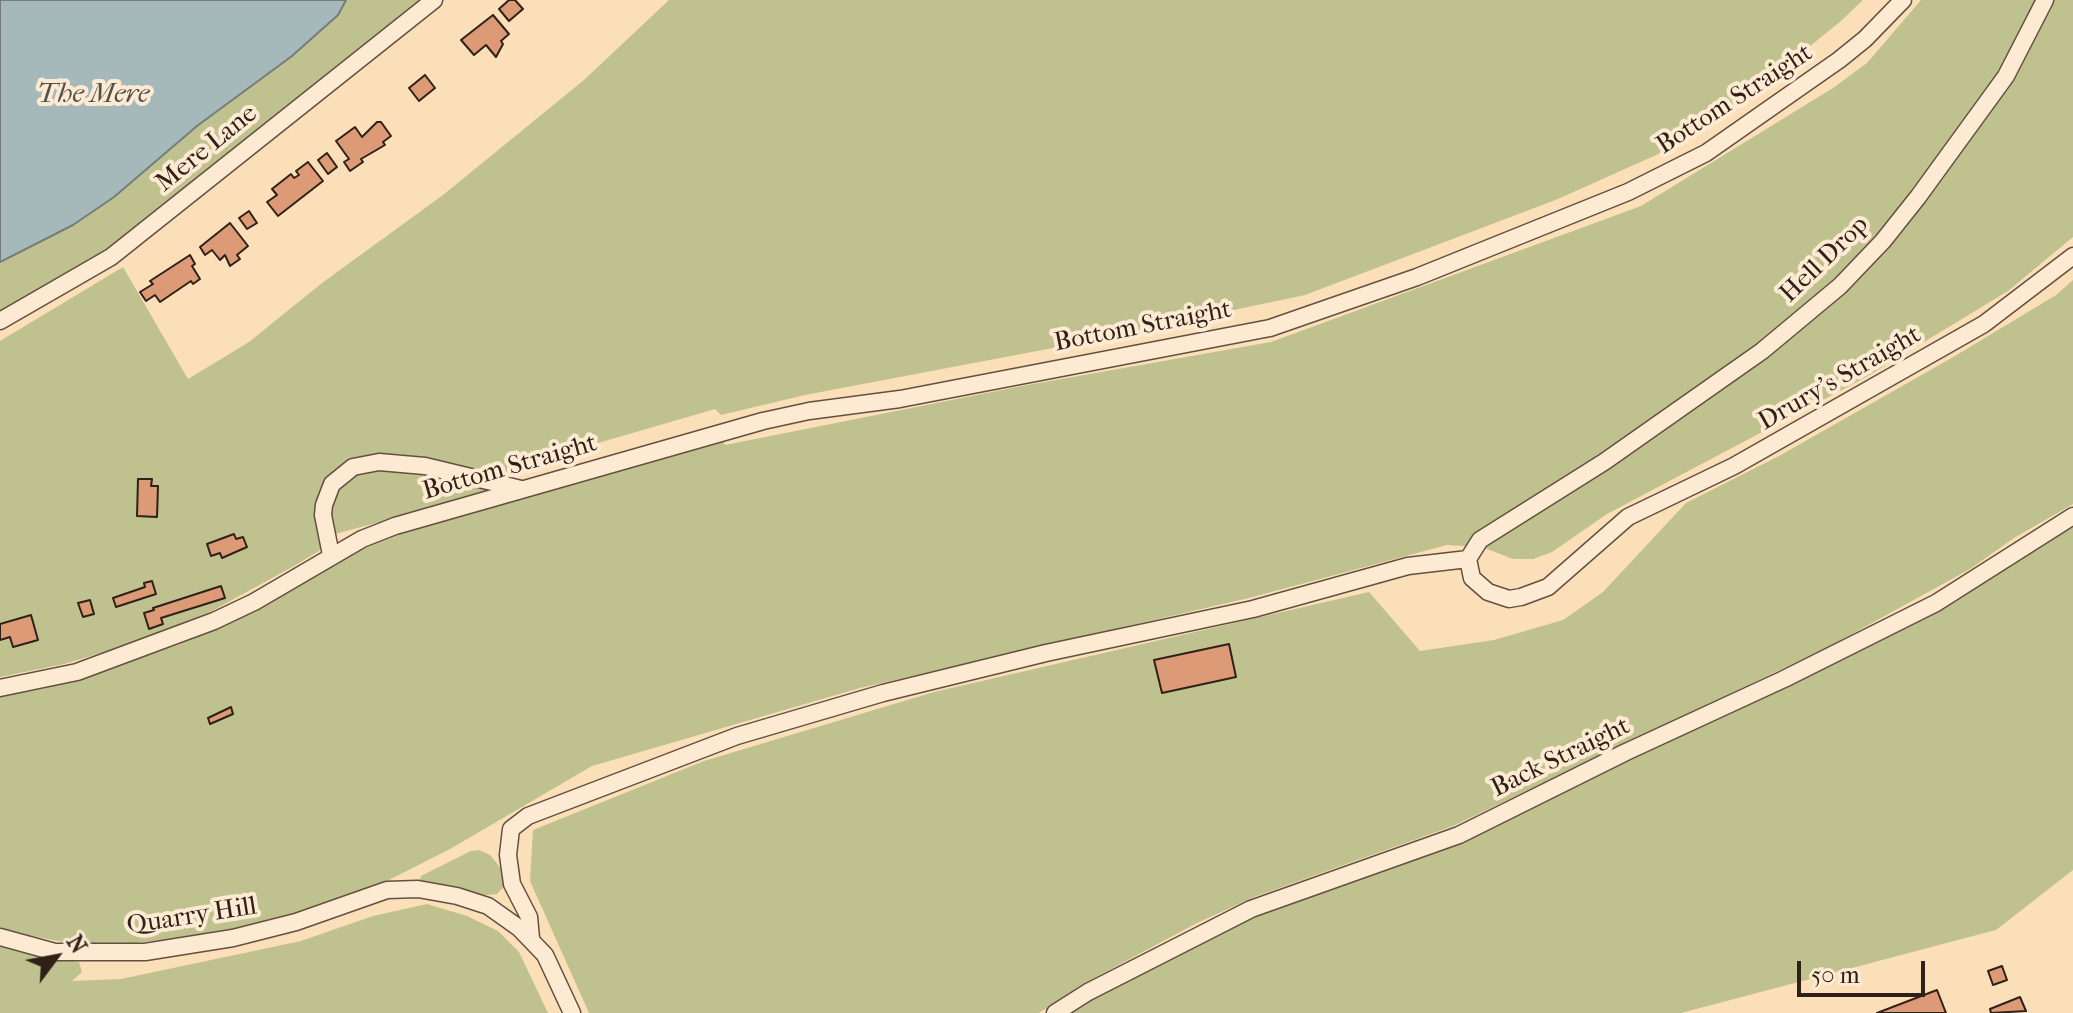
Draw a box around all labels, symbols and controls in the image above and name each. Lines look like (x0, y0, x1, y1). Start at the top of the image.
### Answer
street label: Bottom Straight (1651, 38, 1819, 162)
water label: The Mere (37, 78, 149, 112)
street label: Mere Lane (150, 99, 264, 199)
street label: Hell Drop (1774, 210, 1876, 310)
street label: Bottom Straight (1052, 295, 1234, 359)
street label: Drury's Straight (1753, 320, 1927, 438)
street label: Bottom Straight (419, 428, 601, 508)
street label: Back Straight (1487, 711, 1635, 805)
street label: Quarry Hill (125, 891, 259, 943)
north arrow (16, 917, 96, 997)
text: N (61, 930, 92, 958)
scale bar (1801, 945, 1929, 995)
text: 50 m (1811, 961, 1860, 989)

